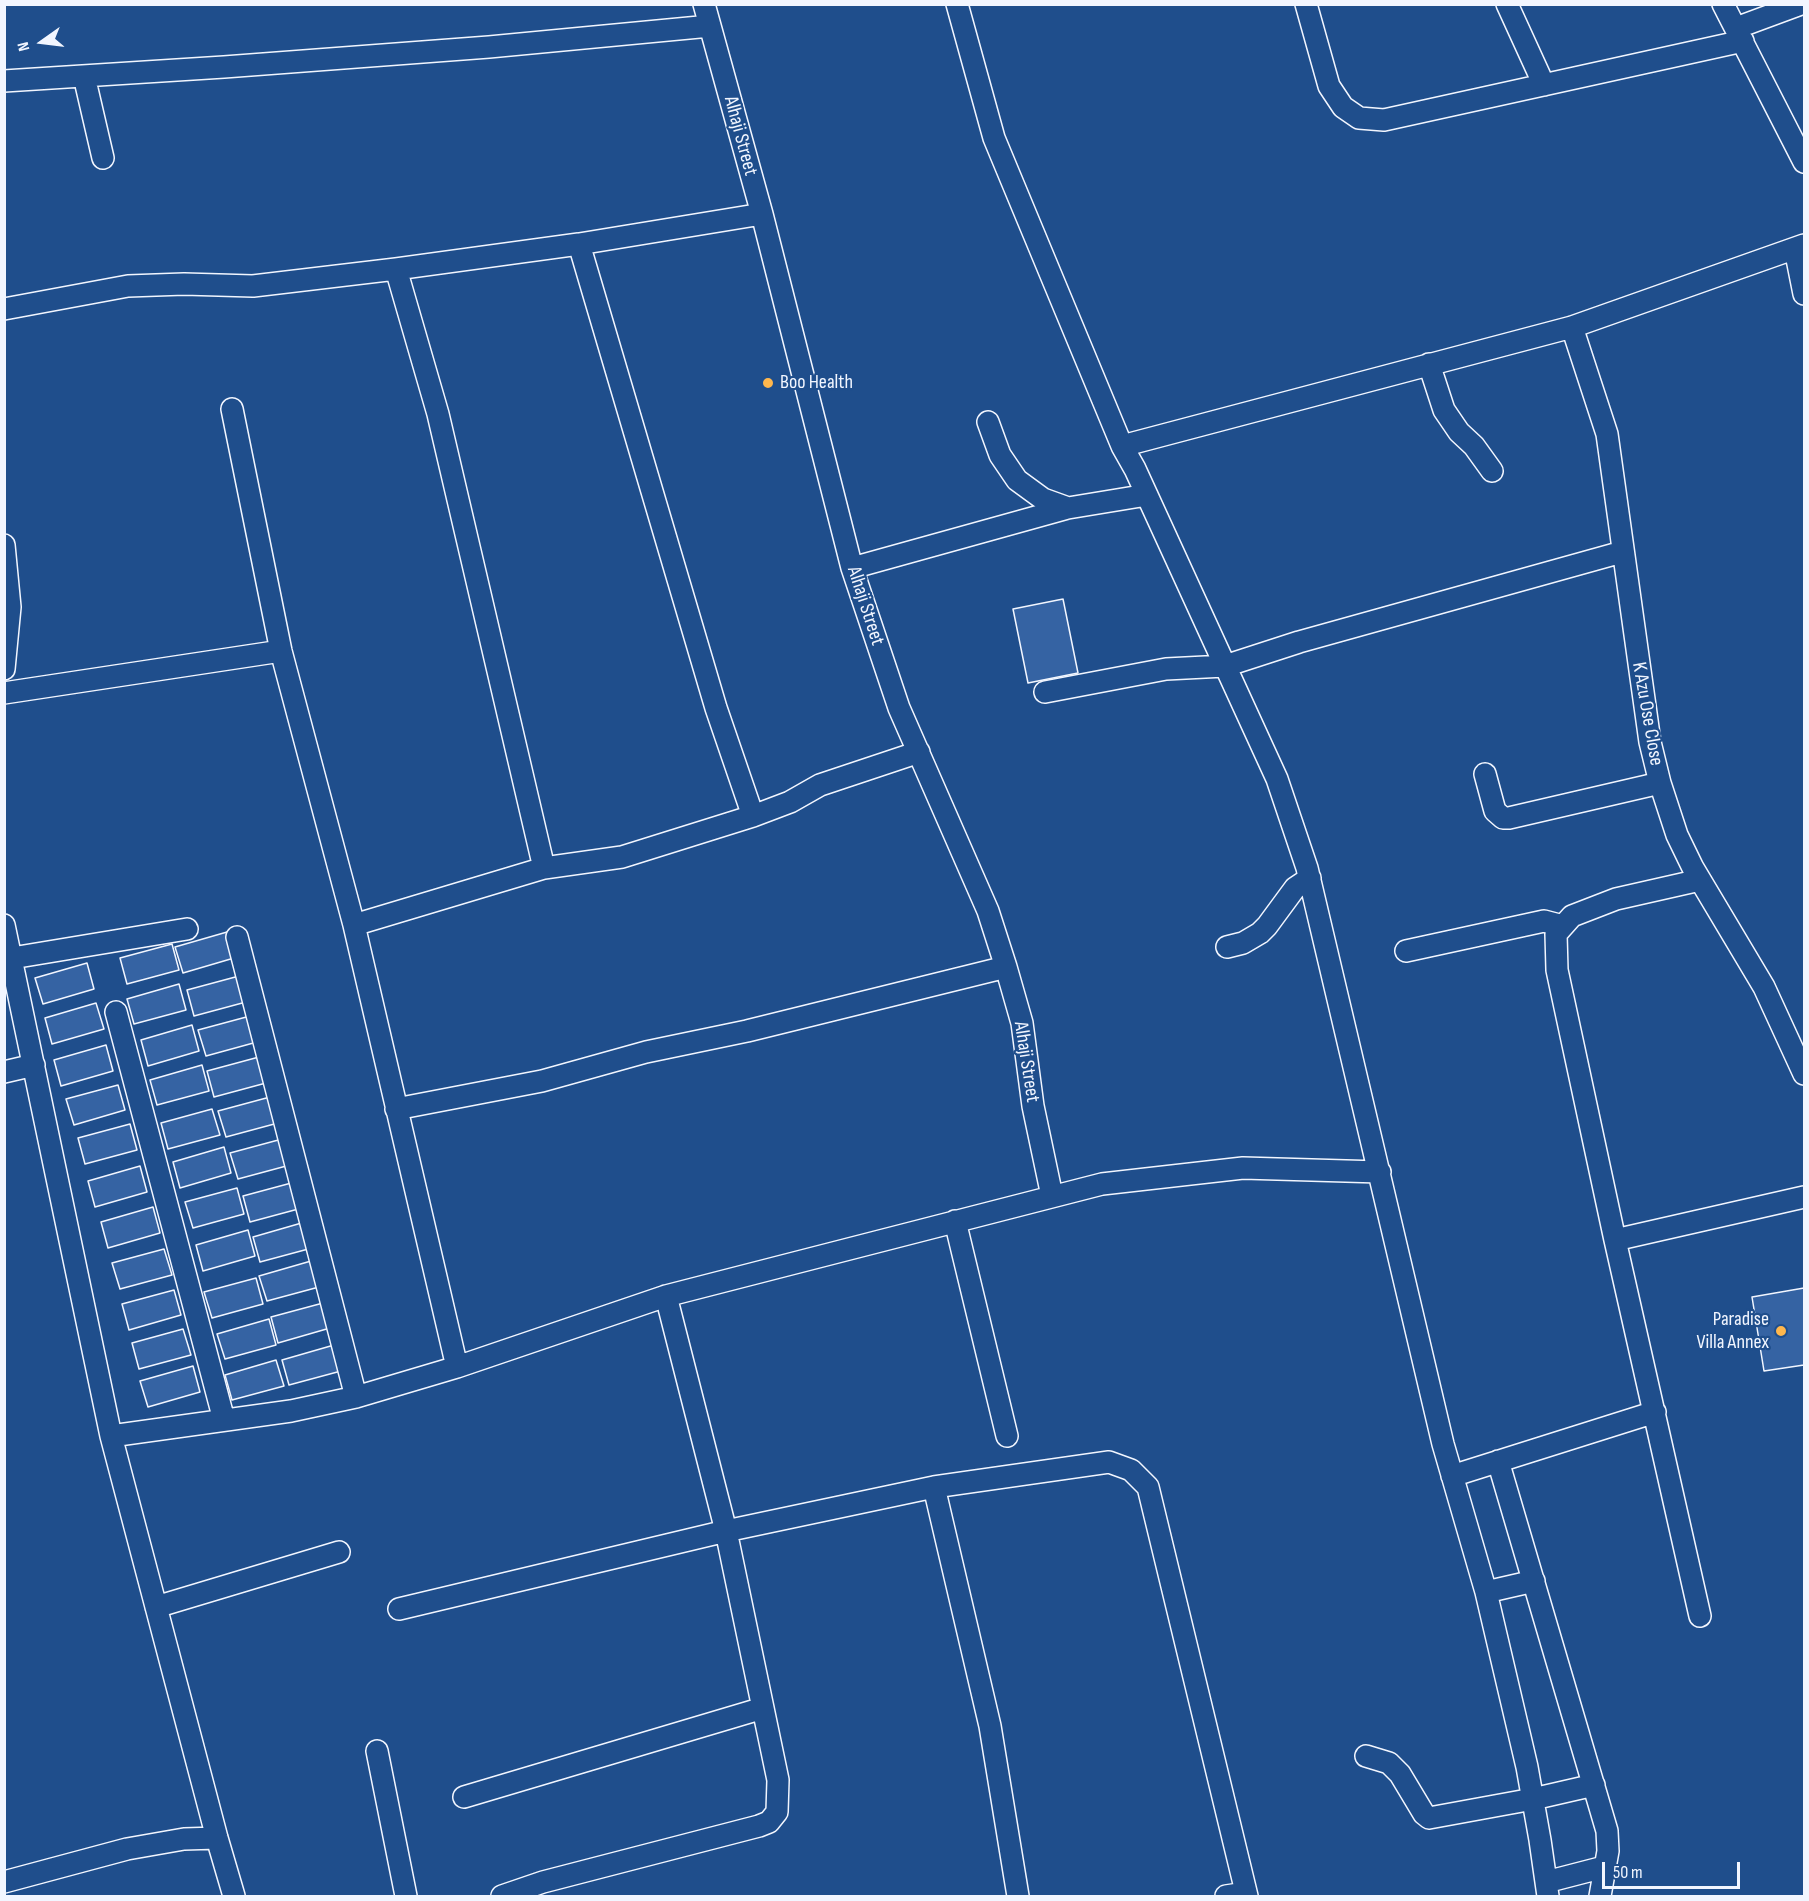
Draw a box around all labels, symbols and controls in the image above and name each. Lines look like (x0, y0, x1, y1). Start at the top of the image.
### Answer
north arrow (12, 12, 72, 72)
text: N (14, 40, 34, 53)
street label: Alhaji Street (718, 94, 762, 178)
place label: Boo Health (780, 371, 853, 395)
marker: Boo Health (761, 376, 775, 390)
street label: Alhaji Street (841, 564, 889, 648)
street label: K Azu Ose Close (1626, 660, 1668, 768)
street label: Alhaji Street (1008, 1020, 1044, 1104)
place label: Paradise Villa Annex (1697, 1308, 1769, 1355)
marker: Paradise Villa Annex (1774, 1324, 1788, 1338)
scale bar (1605, 1850, 1743, 1888)
text: 50 m (1613, 1862, 1643, 1883)

